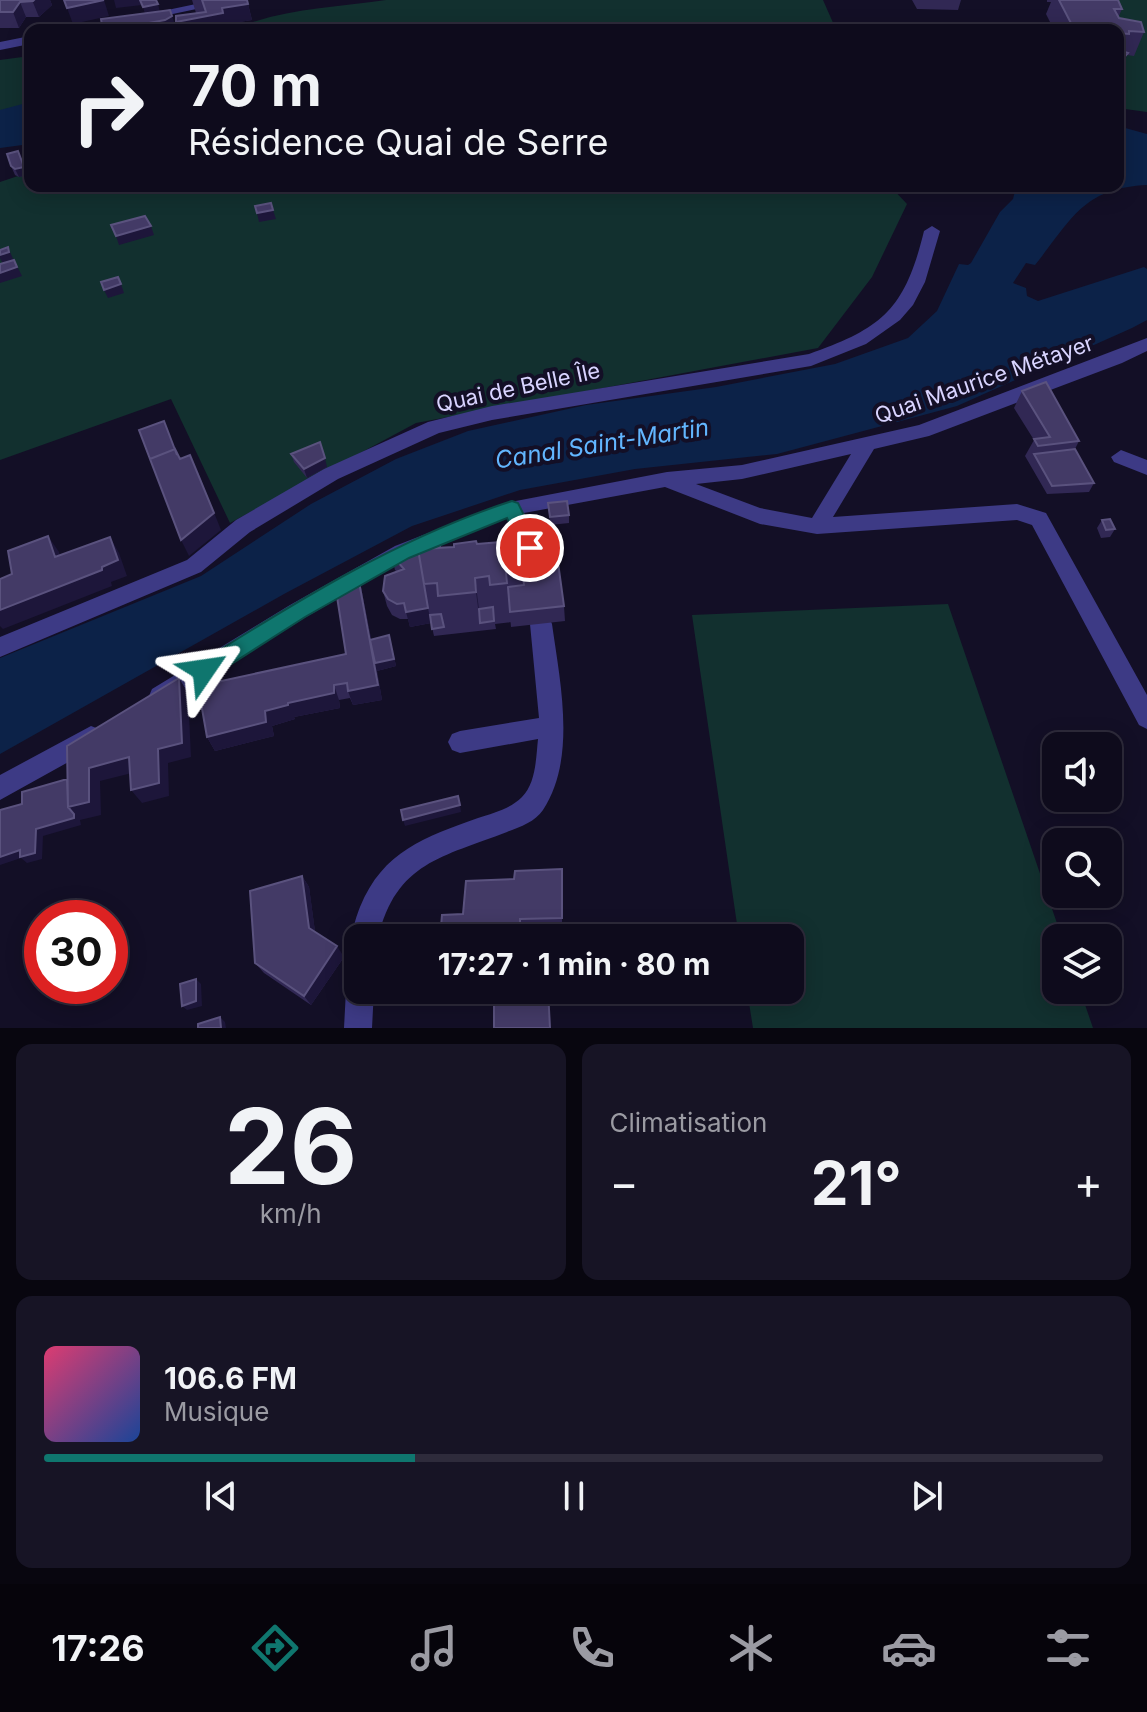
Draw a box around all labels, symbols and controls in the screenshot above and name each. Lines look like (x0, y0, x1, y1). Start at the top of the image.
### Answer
text: 70 m (188, 52, 322, 120)
icon: right (56, 56, 160, 160)
text: Résidence Quai de Serre (188, 120, 609, 164)
street label: Quai Maurice Métayer (871, 329, 1097, 429)
street label: Quai de Belle Île (434, 357, 602, 417)
water label: Canal Saint-Martin (493, 412, 711, 475)
pin (496, 514, 564, 582)
icon: arrive (508, 526, 552, 570)
position arrow (162, 628, 246, 712)
map controls (1042, 732, 1122, 1004)
button: sound (1042, 732, 1122, 812)
button: search (1042, 828, 1122, 908)
speed limit sign: 30 (24, 900, 128, 1004)
button: layers (1042, 924, 1122, 1004)
text: 17:27 · 1 min · 80 m (438, 946, 710, 982)
text: 26 (224, 1083, 357, 1209)
text: Climatisation (610, 1107, 767, 1138)
text: 21° (811, 1147, 902, 1219)
text: − (610, 1156, 639, 1210)
text: + (1074, 1156, 1103, 1210)
text: km/h (260, 1198, 322, 1229)
text: 106.6 FM (164, 1360, 297, 1396)
text: Musique (164, 1396, 269, 1427)
icon: previous (199, 1474, 243, 1518)
icon: pause (552, 1474, 596, 1518)
icon: next (905, 1474, 949, 1518)
icon: directions (247, 1620, 303, 1676)
icon: music (406, 1620, 462, 1676)
icon: phone (564, 1620, 620, 1676)
icon: climate (723, 1620, 779, 1676)
icon: car (881, 1620, 937, 1676)
icon: filters (1040, 1620, 1096, 1676)
text: 17:26 (51, 1626, 145, 1670)

